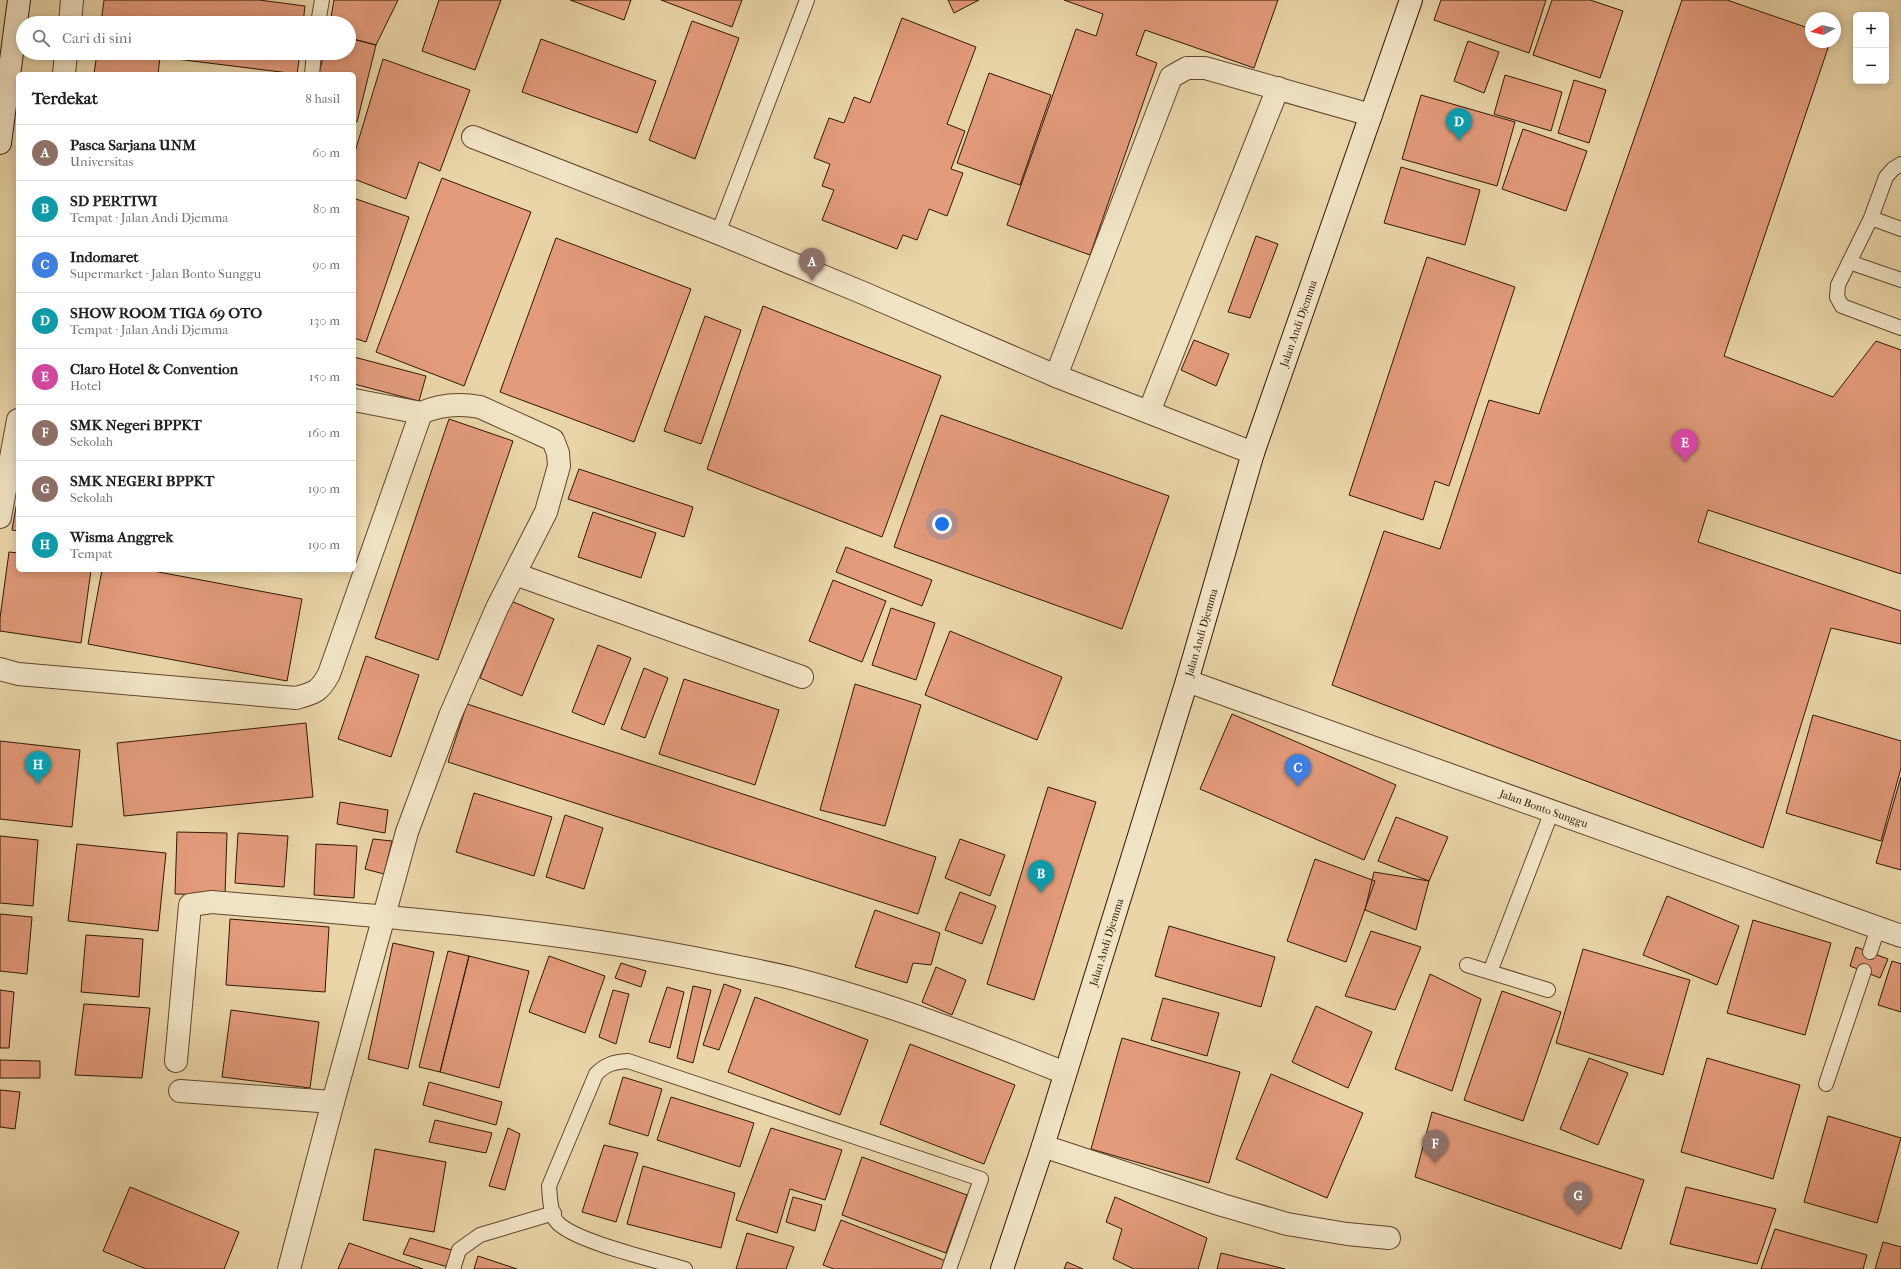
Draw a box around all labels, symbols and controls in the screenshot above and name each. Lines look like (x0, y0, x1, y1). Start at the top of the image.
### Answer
north arrow (1805, 12, 1841, 48)
map controls (1853, 12, 1889, 84)
button: + (1853, 12, 1889, 48)
search box (16, 16, 356, 60)
icon: search (30, 27, 52, 49)
text: Cari di sini (62, 29, 132, 47)
button: − (1853, 48, 1889, 84)
text: Terdekat (32, 88, 98, 108)
text: 8 hasil (305, 91, 340, 106)
pin: D (1446, 108, 1472, 141)
text: Pasca Sarjana UNM (70, 136, 196, 154)
text: A (41, 145, 49, 160)
text: 60 m (312, 145, 340, 160)
text: Universitas (70, 154, 134, 169)
text: SD PERTIWI (70, 192, 157, 210)
text: B (41, 201, 49, 216)
text: 80 m (313, 201, 340, 216)
text: Tempat · Jalan Andi Djemma (70, 210, 228, 225)
text: Indomaret (70, 248, 139, 266)
pin: A (799, 248, 825, 281)
text: C (41, 257, 49, 272)
text: 90 m (312, 257, 340, 272)
text: Supermarket · Jalan Bonto Sunggu (70, 266, 261, 281)
street label: Jalan Andi Djemma (1277, 278, 1320, 370)
text: SHOW ROOM TIGA 69 OTO (70, 304, 262, 322)
text: D (40, 313, 50, 328)
text: 130 m (309, 313, 340, 328)
text: Tempat · Jalan Andi Djemma (70, 322, 228, 337)
text: Claro Hotel & Convention (70, 360, 238, 378)
text: E (41, 369, 49, 384)
text: 150 m (309, 369, 340, 384)
text: Hotel (70, 378, 101, 393)
text: SMK Negeri BPPKT (70, 416, 202, 434)
text: F (42, 425, 48, 440)
text: 160 m (308, 425, 340, 440)
pin: E (1672, 429, 1698, 462)
text: Sekolah (70, 434, 113, 449)
text: SMK NEGERI BPPKT (70, 472, 214, 490)
text: G (40, 481, 50, 496)
text: 190 m (308, 481, 340, 496)
text: Sekolah (70, 490, 113, 505)
your location (932, 514, 952, 534)
text: Wisma Anggrek (70, 528, 173, 546)
text: H (40, 537, 50, 552)
text: 190 m (308, 537, 340, 552)
text: Tempat (70, 546, 113, 561)
street label: Jalan Andi Djemma (1182, 586, 1221, 679)
pin: H (25, 751, 51, 784)
pin: C (1285, 754, 1311, 787)
street label: Jalan Bonto Sunggu (1497, 787, 1591, 831)
pin: B (1028, 860, 1054, 893)
street label: Jalan Andi Djemma (1087, 896, 1127, 989)
pin: F (1422, 1130, 1448, 1163)
pin: G (1565, 1182, 1591, 1215)

